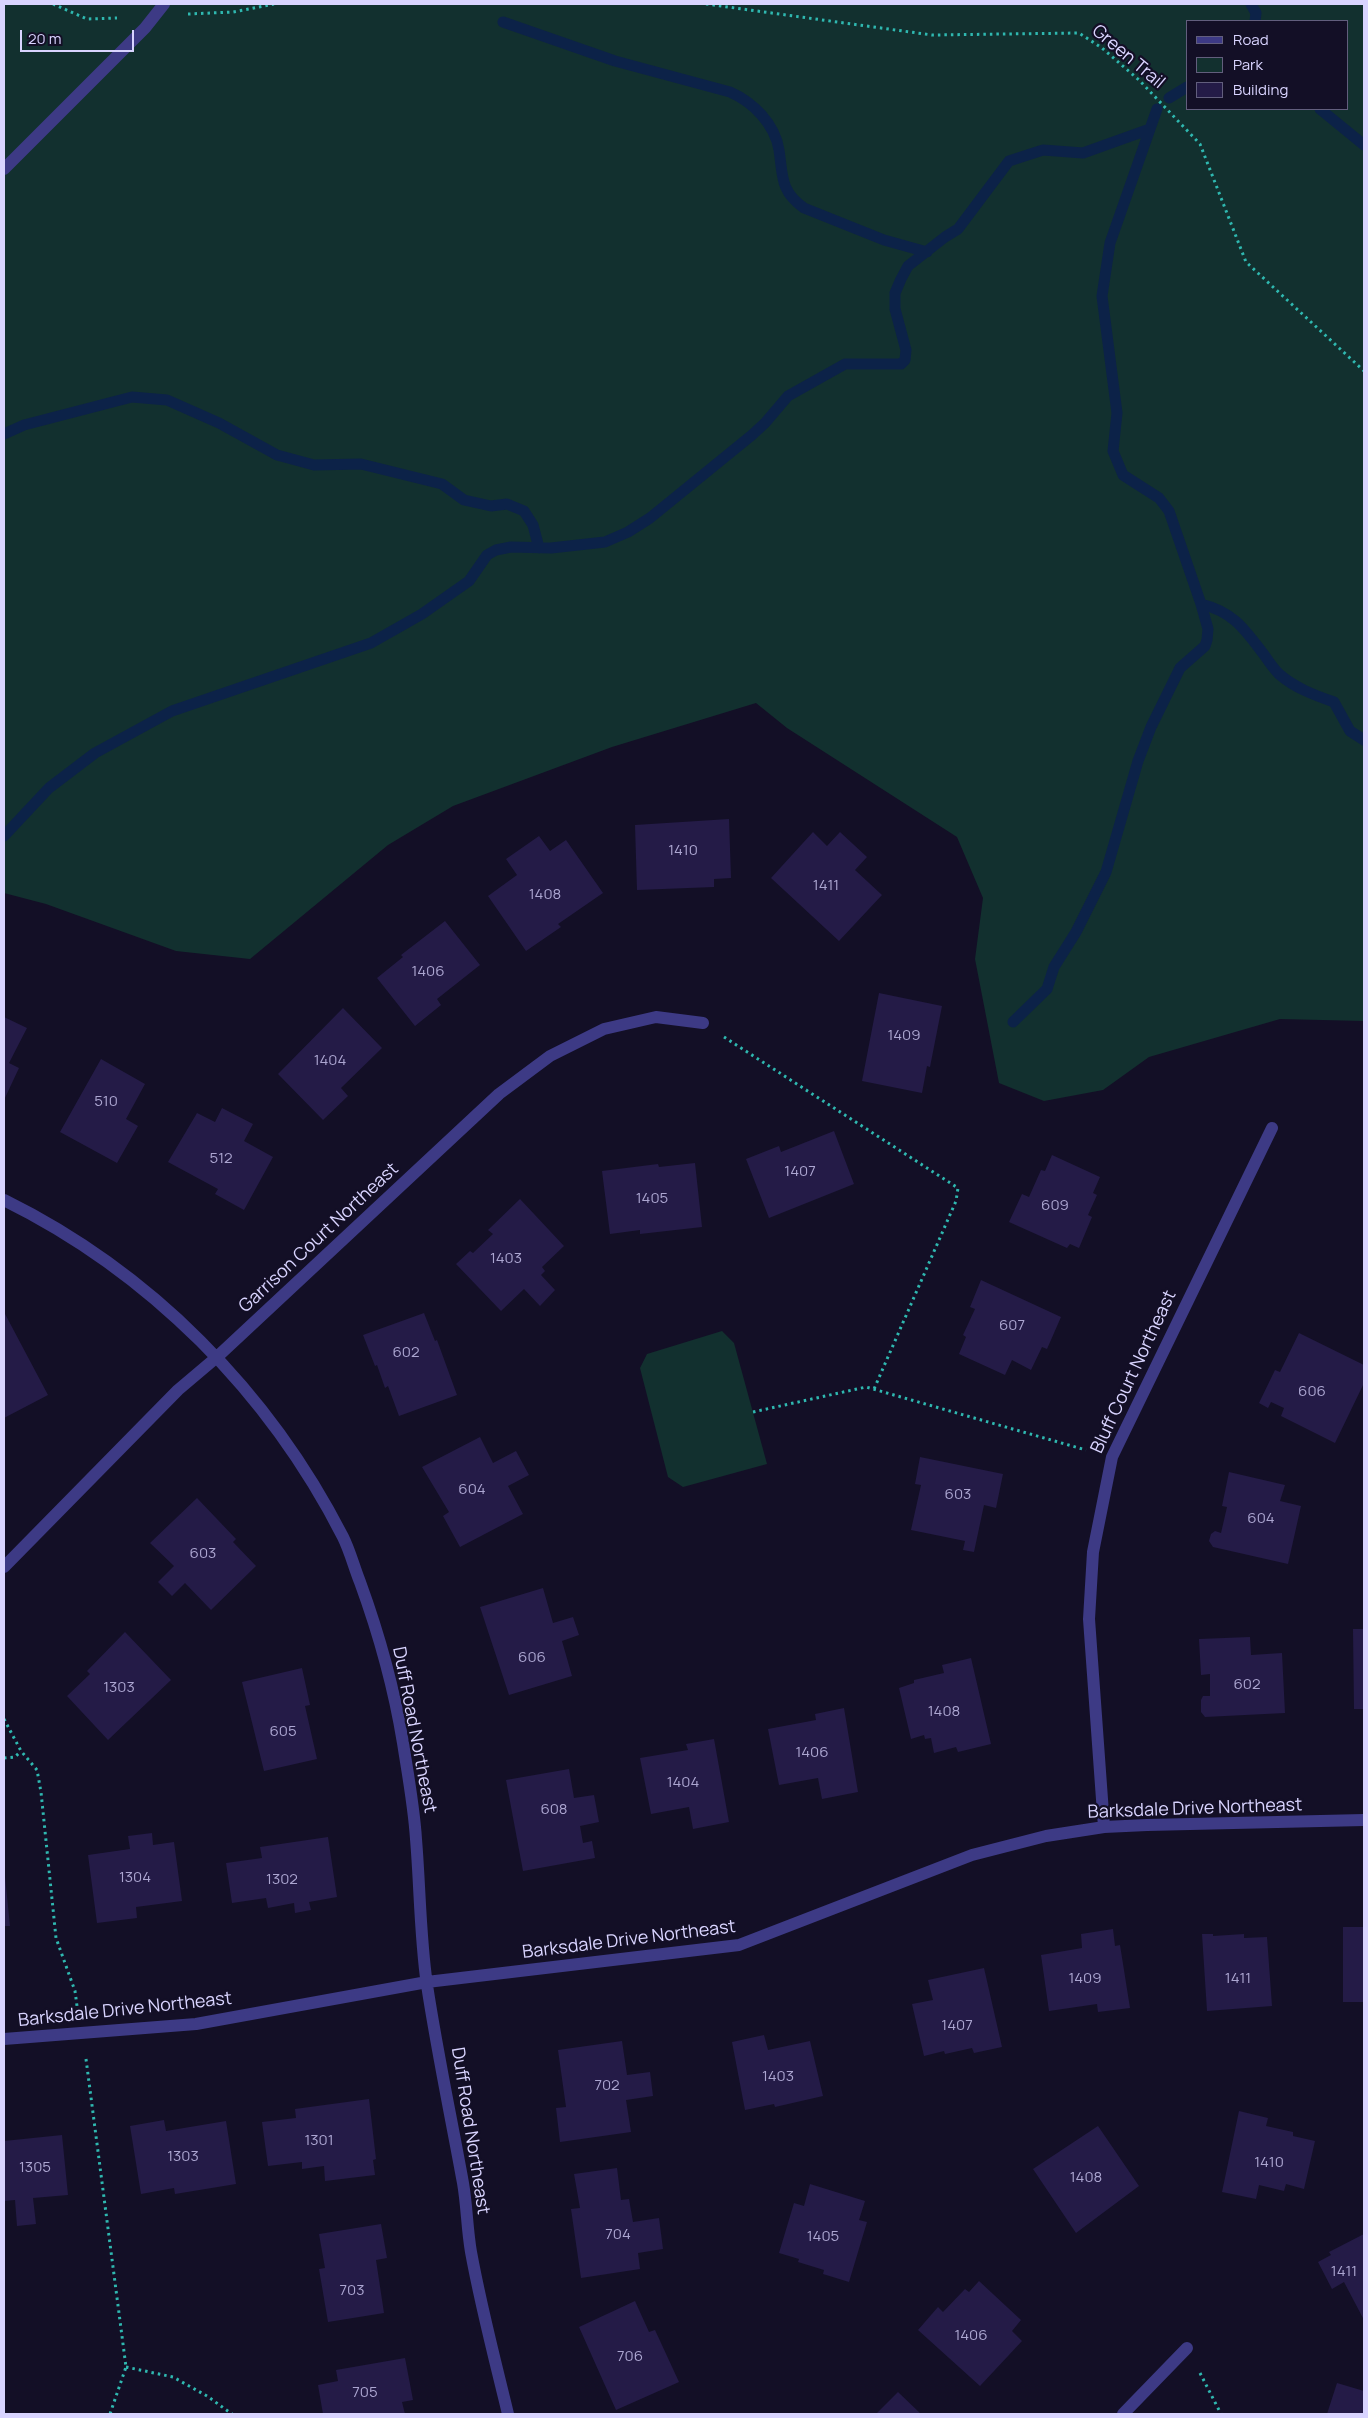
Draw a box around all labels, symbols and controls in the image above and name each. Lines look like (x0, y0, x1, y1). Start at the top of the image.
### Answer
scale bar (22, 20, 136, 52)
street label: Green Trail (1087, 20, 1169, 94)
legend (1186, 20, 1348, 110)
text: 20 m (28, 28, 61, 49)
text: Road (1233, 29, 1269, 50)
text: Park (1233, 54, 1263, 75)
text: Building (1233, 79, 1288, 100)
house number: 1410 (668, 842, 698, 860)
house number: 1411 (813, 877, 839, 895)
house number: 1408 (529, 886, 561, 904)
house number: 1406 (411, 963, 445, 981)
house number: 1409 (887, 1027, 921, 1045)
house number: 1404 (314, 1052, 346, 1070)
house number: 510 (94, 1093, 118, 1111)
house number: 512 (209, 1150, 233, 1168)
street label: Garrison Court Northeast (235, 1158, 403, 1318)
house number: 1407 (784, 1163, 816, 1181)
house number: 1405 (636, 1190, 668, 1208)
house number: 609 (1041, 1197, 1069, 1215)
house number: 1403 (490, 1250, 522, 1268)
street label: Bluff Court Northeast (1087, 1287, 1181, 1457)
house number: 607 (999, 1317, 1025, 1335)
house number: 602 (392, 1344, 420, 1362)
house number: 606 (1298, 1383, 1326, 1401)
house number: 604 (458, 1481, 486, 1499)
house number: 603 (945, 1486, 971, 1504)
house number: 604 (1247, 1510, 1275, 1528)
house number: 603 (190, 1545, 216, 1563)
street label: Duff Road Northeast (387, 1645, 441, 1815)
house number: 606 (518, 1649, 546, 1667)
house number: 602 (1233, 1676, 1261, 1694)
house number: 1303 (103, 1679, 135, 1697)
house number: 1408 (928, 1703, 960, 1721)
house number: 605 (269, 1723, 297, 1741)
house number: 1406 (795, 1744, 829, 1762)
house number: 1404 (667, 1774, 699, 1792)
street label: Barksdale Drive Northeast (1087, 1794, 1303, 1824)
house number: 608 (540, 1801, 568, 1819)
house number: 1304 (119, 1869, 151, 1887)
house number: 1302 (266, 1871, 298, 1889)
street label: Barksdale Drive Northeast (521, 1916, 737, 1964)
house number: 1409 (1068, 1970, 1102, 1988)
house number: 1411 (1225, 1970, 1251, 1988)
street label: Barksdale Drive Northeast (17, 1988, 233, 2032)
house number: 1407 (941, 2017, 973, 2035)
street label: Duff Road Northeast (446, 2046, 494, 2216)
house number: 1403 (762, 2068, 794, 2086)
house number: 702 (594, 2077, 620, 2095)
house number: 1301 (304, 2132, 334, 2150)
house number: 1303 (167, 2148, 199, 2166)
house number: 1410 (1254, 2154, 1284, 2172)
house number: 1305 (19, 2159, 51, 2177)
house number: 1408 (1070, 2169, 1102, 2187)
house number: 704 (605, 2226, 631, 2244)
house number: 1405 (807, 2228, 839, 2246)
house number: 1411 (1331, 2263, 1357, 2281)
house number: 703 (340, 2282, 364, 2300)
house number: 1406 (954, 2327, 988, 2345)
house number: 706 (617, 2348, 643, 2366)
house number: 705 (352, 2384, 378, 2402)

